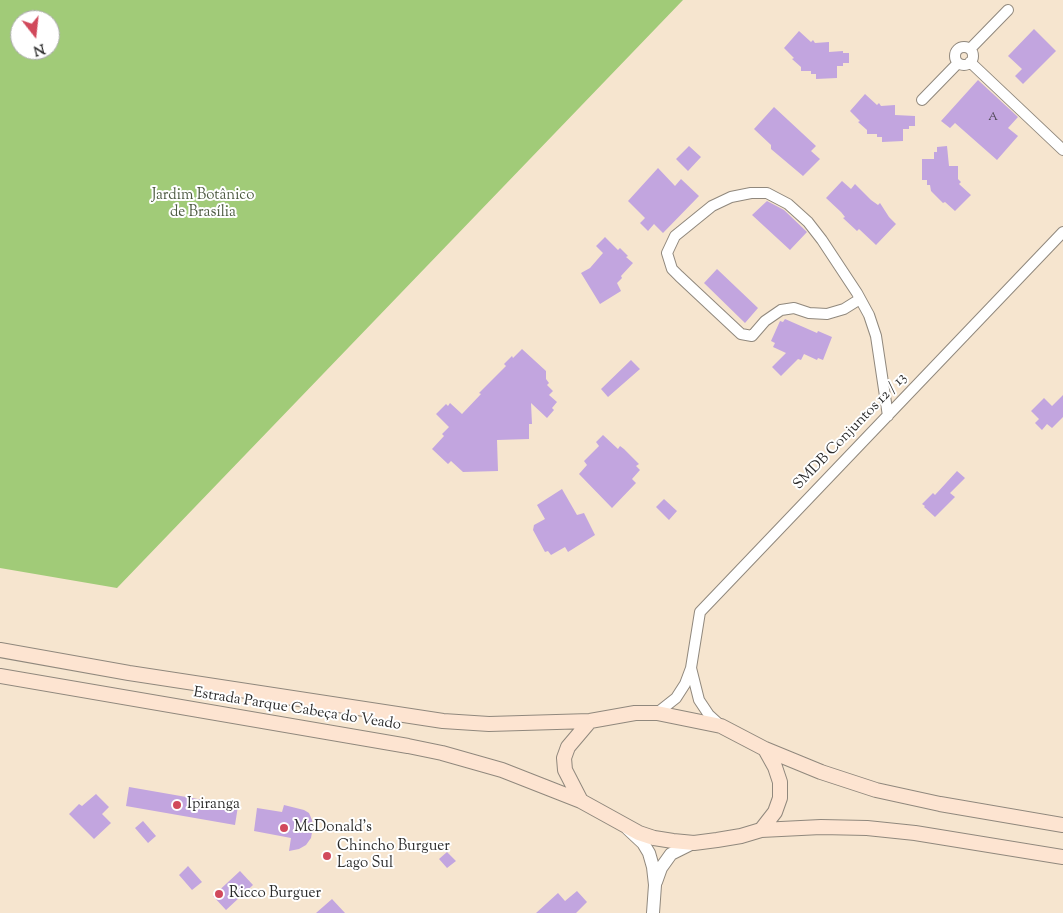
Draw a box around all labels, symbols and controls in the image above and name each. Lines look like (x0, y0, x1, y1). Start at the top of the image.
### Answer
north arrow (10, 10, 60, 60)
text: N (31, 37, 47, 60)
house number: A (988, 111, 998, 125)
park label: Jardim Botânico de Brasília (152, 187, 254, 222)
street label: SMDB Conjuntos 12 / 13 (791, 370, 911, 494)
street label: Estrada Parque Cabeça do Veado (192, 685, 402, 735)
place label: Ipiranga (187, 796, 240, 814)
marker: Ipiranga (171, 799, 183, 811)
place label: McDonald's (294, 819, 372, 837)
marker: McDonald's (278, 822, 290, 834)
place label: Chincho Burguer Lago Sul (337, 838, 450, 873)
marker: Chincho Burguer Lago Sul (321, 850, 333, 862)
place label: Ricco Burguer (229, 885, 321, 903)
marker: Ricco Burguer (213, 888, 225, 900)

